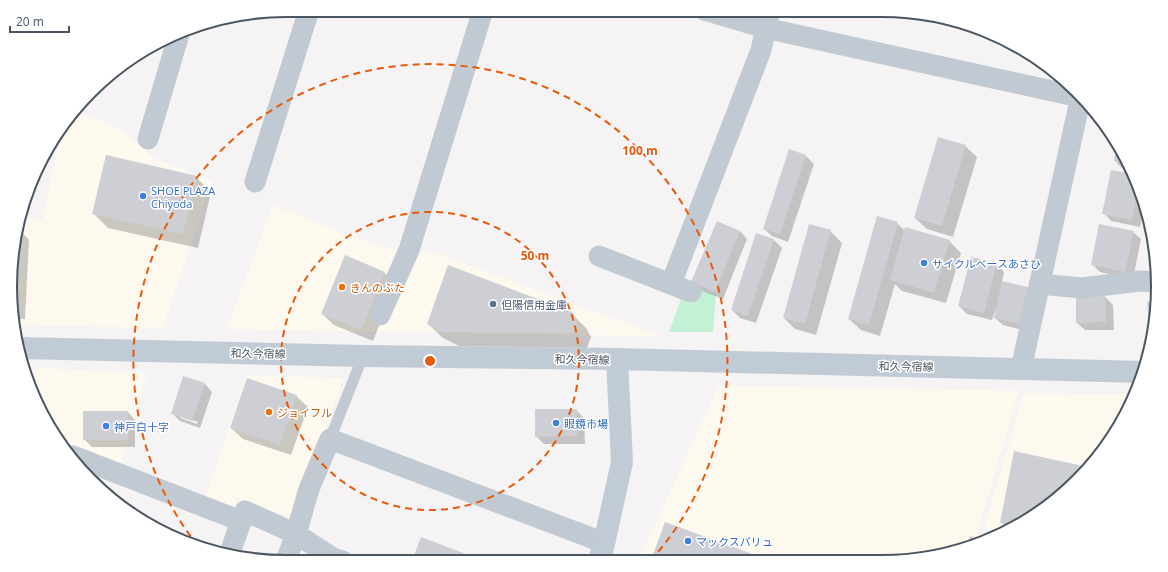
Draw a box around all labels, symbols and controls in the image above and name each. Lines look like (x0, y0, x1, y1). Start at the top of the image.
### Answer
scale bar (10, 8, 69, 34)
text: 20 m (16, 13, 44, 30)
text: 100 m (622, 142, 658, 159)
place label: SHOE PLAZA Chiyoda (151, 183, 215, 211)
marker: SHOE PLAZA Chiyoda (138, 191, 148, 201)
text: 50 m (521, 247, 549, 264)
place label: サイクルベースあさひ (932, 256, 1041, 271)
marker: サイクルベースあさひ (919, 258, 929, 268)
place label: きんのぶた (350, 280, 405, 295)
marker: きんのぶた (337, 282, 347, 292)
place label: 但陽信用金庫 (501, 297, 567, 312)
marker: 但陽信用金庫 (488, 299, 498, 309)
street label: 和久今宿線 (230, 345, 286, 361)
street label: 和久今宿線 (554, 351, 610, 367)
centre of rings (423, 354, 437, 368)
street label: 和久今宿線 (878, 358, 934, 374)
place label: ジョイフル (277, 405, 332, 420)
marker: ジョイフル (264, 407, 274, 417)
place label: 眼鏡市場 (564, 416, 608, 431)
marker: 眼鏡市場 (551, 418, 561, 428)
place label: 神戸白十字 (114, 419, 169, 434)
marker: 神戸白十字 (101, 421, 111, 431)
place label: マックスバリュ (696, 534, 773, 549)
marker: マックスバリュ (683, 536, 693, 546)

